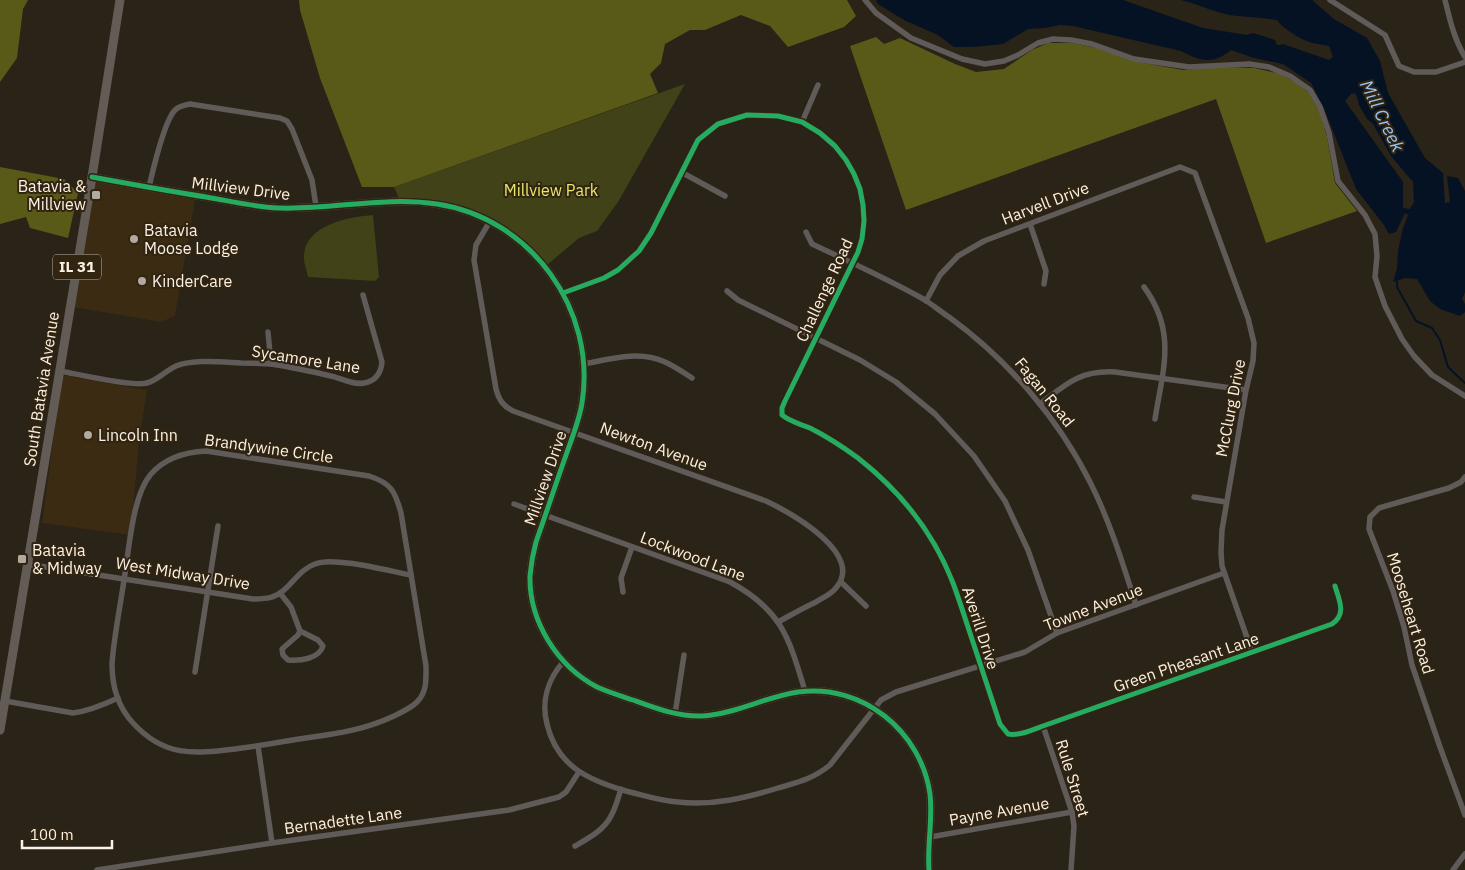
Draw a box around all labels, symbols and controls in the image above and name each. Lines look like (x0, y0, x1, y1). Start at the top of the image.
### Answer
water label: Mill Creek (1355, 76, 1410, 156)
street label: Millview Drive (191, 172, 292, 204)
place label: Batavia & Millview (18, 176, 86, 214)
street label: Harvell Drive (998, 177, 1092, 229)
park label: Millview Park (504, 180, 599, 200)
marker: Batavia & Millview (90, 189, 102, 201)
place label: Batavia Moose Lodge (144, 220, 239, 258)
marker: Batavia Moose Lodge (128, 233, 140, 245)
street label: Challenge Road (791, 235, 857, 345)
road number: IL 31 (53, 254, 101, 280)
place label: KinderCare (152, 271, 233, 291)
marker: KinderCare (136, 275, 148, 287)
street label: South Batavia Avenue (19, 310, 63, 468)
street label: Sycamore Lane (250, 341, 362, 377)
street label: Fagan Road (1011, 353, 1079, 431)
street label: McClurg Drive (1211, 357, 1249, 459)
street label: Newton Avenue (597, 417, 711, 475)
place label: Lincoln Inn (98, 425, 178, 445)
street label: Millview Drive (519, 428, 571, 528)
marker: Lincoln Inn (82, 429, 94, 441)
street label: Brandywine Circle (203, 429, 335, 467)
street label: Lockwood Lane (638, 527, 749, 585)
place label: Batavia & Midway (32, 540, 102, 578)
street label: Mooseheart Road (1383, 550, 1439, 676)
marker: Batavia & Midway (16, 553, 28, 565)
street label: West Midway Drive (114, 553, 252, 594)
street label: Towne Avenue (1041, 579, 1145, 635)
street label: Averill Drive (958, 584, 1004, 672)
street label: Green Pheasant Lane (1111, 628, 1262, 696)
street label: Rule Street (1052, 737, 1094, 819)
street label: Payne Avenue (947, 792, 1051, 830)
street label: Bernadette Lane (283, 802, 403, 838)
scale bar (22, 818, 112, 850)
text: 100 m (30, 825, 74, 844)

